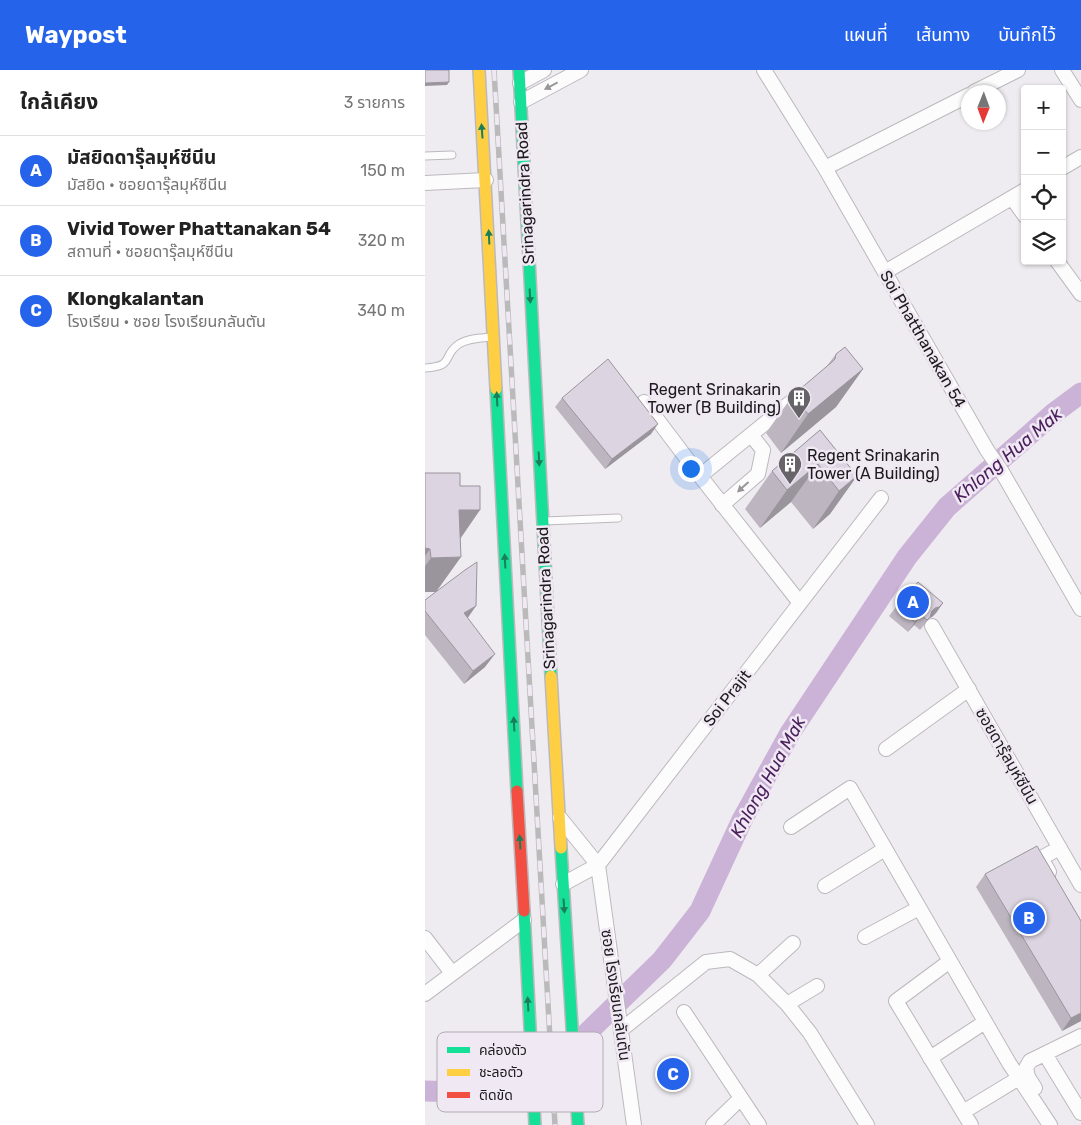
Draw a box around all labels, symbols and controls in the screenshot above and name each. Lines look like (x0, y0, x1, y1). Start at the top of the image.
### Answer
text: Waypost (25, 21, 127, 49)
text: แผนที่ (844, 24, 888, 46)
text: เส้นทาง (916, 24, 970, 46)
text: บันทึกไว้ (998, 24, 1056, 46)
one-way arrow (543, 82, 558, 90)
north arrow (961, 85, 1006, 130)
map controls (1021, 85, 1066, 265)
button: + (1021, 85, 1066, 130)
text: ใกล้เคียง (20, 89, 98, 114)
text: 3 รายการ (344, 93, 405, 112)
street label: Srinagarindra Road (512, 121, 538, 265)
one-way arrow (478, 123, 486, 139)
button: − (1021, 130, 1066, 175)
text: มัสยิดดารุ๊ลมุห์ซีนีน (67, 146, 216, 169)
text: A (30, 161, 42, 180)
text: 150 m (360, 161, 405, 180)
text: มัสยิด · ซอยดารุ๊ลมุห์ซีนีน (67, 175, 227, 194)
button: locate (1021, 175, 1066, 220)
text: Vivid Tower Phattanakan 54 (67, 217, 331, 240)
button: layers (1021, 220, 1066, 265)
one-way arrow (484, 228, 492, 244)
text: B (30, 231, 42, 250)
text: 320 m (358, 231, 405, 250)
text: สถานที่ · ซอยดารุ๊ลมุห์ซีนีน (67, 242, 234, 261)
street label: Soi Phatthanakan 54 (876, 267, 970, 411)
text: Klongkalantan (67, 287, 204, 310)
one-way arrow (527, 289, 535, 305)
text: C (30, 301, 42, 320)
text: 340 m (357, 301, 405, 320)
text: โรงเรียน · ซอย โรงเรียนกลันตัน (67, 312, 266, 331)
place label: Regent Srinakarin Tower (B Building) (647, 380, 781, 417)
building icon: Regent Srinakarin Tower (B Building) (786, 385, 812, 419)
one-way arrow (492, 391, 500, 407)
water label: Khlong Hua Mak (949, 403, 1067, 507)
place label: Regent Srinakarin Tower (A Building) (807, 446, 940, 483)
one-way arrow (535, 451, 543, 467)
building icon: Regent Srinakarin Tower (A Building) (777, 451, 803, 485)
your location (678, 456, 704, 482)
one-way arrow (737, 481, 750, 492)
street label: Srinagarindra Road (533, 526, 559, 670)
one-way arrow (501, 553, 509, 569)
pin: A (897, 583, 929, 621)
street label: Soi Prajit (699, 666, 755, 730)
street label: ซอยดารุ๊ลมุห์ซีนีน (972, 704, 1042, 808)
water label: Khlong Hua Mak (726, 712, 811, 842)
one-way arrow (509, 715, 517, 731)
one-way arrow (515, 834, 523, 850)
one-way arrow (561, 898, 569, 914)
pin: B (1013, 899, 1045, 937)
street label: ซอย โรงเรียนกลันตัน (597, 928, 635, 1062)
one-way arrow (524, 996, 532, 1012)
legend (437, 1032, 603, 1112)
text: คล่องตัว (479, 1042, 527, 1059)
pin: C (657, 1055, 689, 1093)
text: ชะลอตัว (479, 1064, 523, 1081)
text: ติดขัด (479, 1087, 513, 1104)

